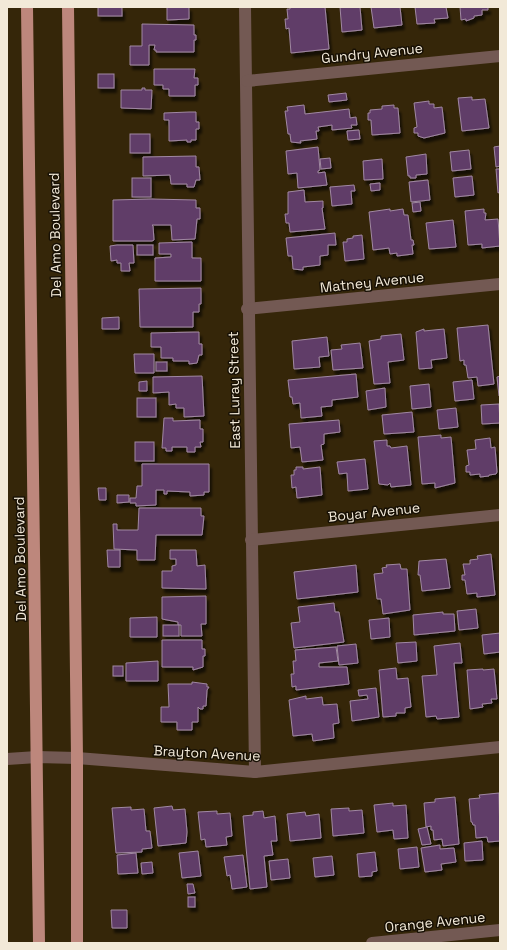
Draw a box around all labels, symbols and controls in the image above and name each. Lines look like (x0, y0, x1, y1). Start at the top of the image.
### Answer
street label: Gundry Avenue (320, 39, 424, 67)
street label: Del Amo Boulevard (45, 172, 65, 298)
street label: Matney Avenue (319, 268, 425, 296)
street label: East Luray Street (224, 331, 244, 449)
street label: Del Amo Boulevard (10, 496, 30, 622)
street label: Boyar Avenue (327, 498, 421, 526)
street label: Brayton Avenue (153, 741, 261, 765)
street label: Orange Avenue (384, 908, 486, 936)

